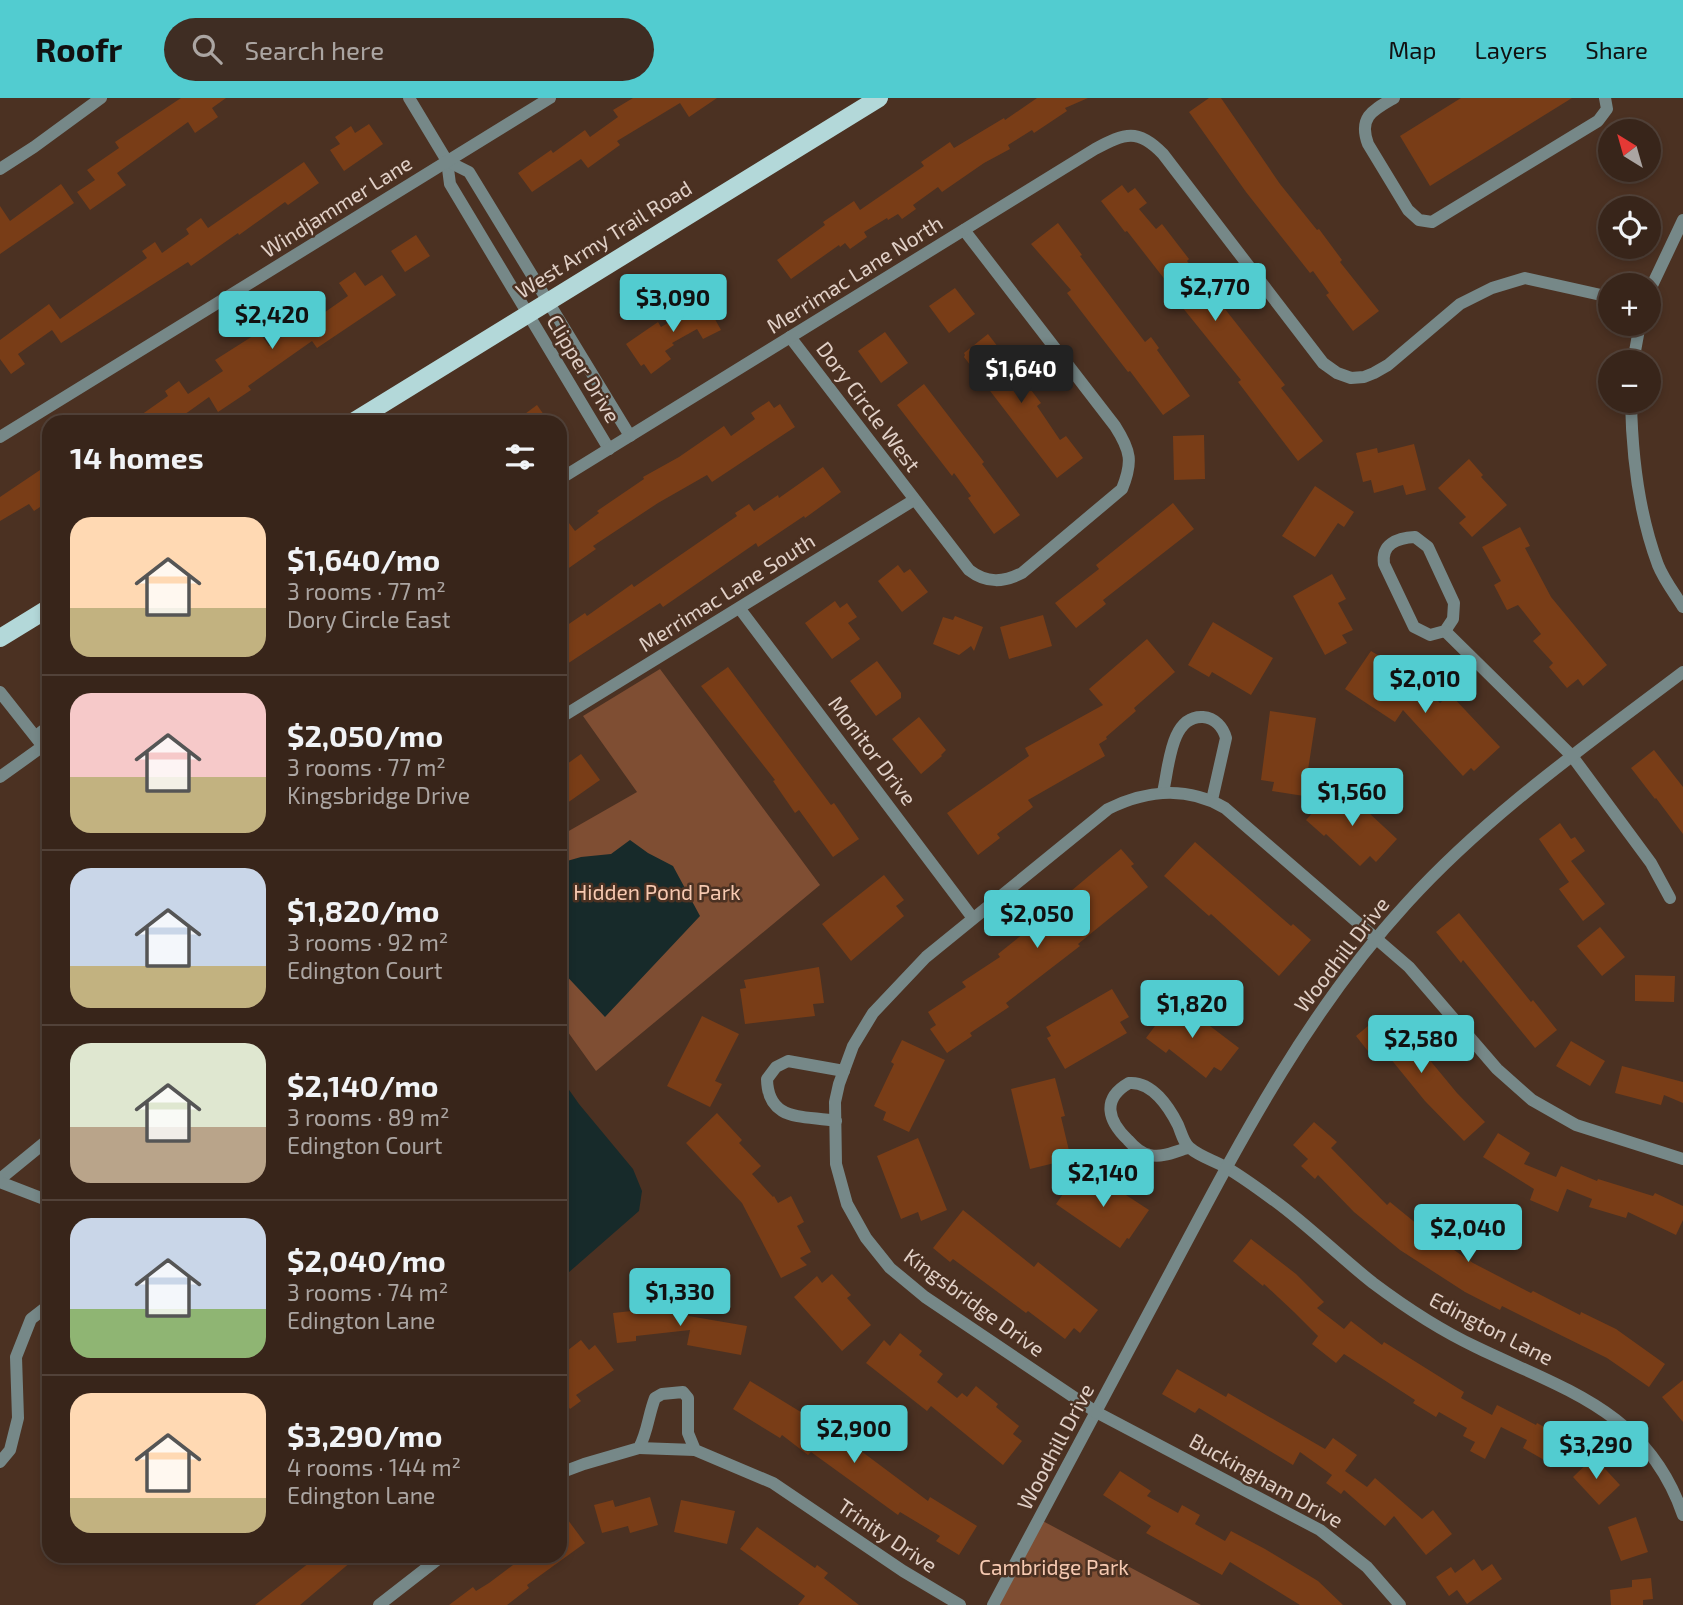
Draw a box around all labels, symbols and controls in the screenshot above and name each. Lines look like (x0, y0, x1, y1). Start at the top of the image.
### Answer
search box (164, 18, 654, 81)
text: Roofr (35, 29, 122, 69)
icon: search (188, 30, 226, 68)
text: Search here (244, 34, 384, 65)
text: Map (1388, 35, 1436, 64)
text: Layers (1474, 35, 1547, 64)
text: Share (1585, 35, 1648, 64)
north arrow (1598, 119, 1661, 182)
map controls (1598, 119, 1661, 413)
street label: Windjammer Lane (256, 149, 417, 263)
street label: West Army Trail Road (511, 174, 696, 303)
button: locate (1598, 196, 1661, 259)
street label: Merrimac Lane North (762, 209, 947, 338)
pin: $2,770 (1158, 264, 1272, 323)
text: $2,770 (1180, 272, 1250, 300)
button: + (1598, 273, 1661, 336)
pin: $3,090 (616, 274, 730, 334)
text: $3,090 (636, 283, 710, 311)
pin: $2,420 (215, 292, 329, 351)
text: $2,420 (235, 300, 309, 328)
street label: Clipper Drive (542, 310, 626, 427)
street label: Dory Circle West (812, 336, 926, 476)
pin: $1,640 (964, 345, 1078, 405)
button: − (1598, 350, 1661, 413)
text: $1,640 (985, 354, 1057, 382)
icon: filters (501, 438, 539, 476)
text: 14 homes (70, 439, 204, 475)
street label: Merrimac Lane South (634, 527, 819, 656)
text: $1,640/mo (287, 541, 440, 577)
icon: home (126, 545, 210, 629)
text: 3 rooms · 77 m² (287, 577, 446, 605)
text: Dory Circle East (287, 605, 451, 633)
pin: $2,010 (1368, 656, 1482, 715)
text: $2,010 (1389, 664, 1461, 692)
street label: Monitor Drive (824, 691, 922, 810)
text: $2,050/mo (287, 717, 443, 753)
icon: home (126, 721, 210, 805)
text: 3 rooms · 77 m² (287, 753, 446, 781)
pin: $1,560 (1295, 768, 1409, 828)
text: $1,560 (1317, 777, 1387, 805)
text: Kingsbridge Drive (287, 781, 470, 809)
park label: Hidden Pond Park (573, 879, 741, 904)
pin: $2,050 (980, 890, 1094, 950)
street label: Woodhill Drive (1288, 891, 1394, 1017)
text: $1,820/mo (287, 892, 439, 928)
icon: home (126, 896, 210, 980)
text: $2,050 (1000, 899, 1074, 927)
text: 3 rooms · 92 m² (287, 928, 448, 956)
text: Edington Court (287, 956, 443, 984)
pin: $1,820 (1135, 981, 1249, 1040)
text: $1,820 (1156, 989, 1228, 1017)
pin: $2,580 (1364, 1016, 1478, 1075)
text: $2,580 (1384, 1024, 1458, 1052)
text: $2,140/mo (287, 1067, 439, 1103)
icon: home (126, 1071, 210, 1155)
text: 3 rooms · 89 m² (287, 1103, 449, 1131)
text: Edington Court (287, 1131, 443, 1159)
pin: $2,140 (1046, 1150, 1160, 1209)
text: $2,140 (1068, 1158, 1138, 1186)
pin: $2,040 (1411, 1204, 1525, 1264)
text: $2,040 (1430, 1213, 1506, 1241)
text: $2,040/mo (287, 1242, 446, 1278)
street label: Kingsbridge Drive (900, 1243, 1050, 1361)
icon: home (126, 1246, 210, 1330)
pin: $1,330 (623, 1268, 737, 1328)
text: $1,330 (645, 1277, 715, 1305)
text: 3 rooms · 74 m² (287, 1278, 448, 1306)
street label: Edington Lane (1426, 1286, 1558, 1370)
text: Edington Lane (287, 1306, 435, 1334)
street label: Woodhill Drive (1011, 1379, 1098, 1514)
pin: $2,900 (797, 1406, 911, 1465)
text: $2,900 (817, 1414, 891, 1442)
text: $3,290/mo (287, 1417, 442, 1453)
icon: home (126, 1421, 210, 1505)
pin: $3,290 (1539, 1422, 1653, 1481)
street label: Buckingham Drive (1186, 1427, 1348, 1532)
text: $3,290 (1559, 1430, 1633, 1458)
text: 4 rooms · 144 m² (287, 1453, 461, 1481)
text: Edington Lane (287, 1481, 435, 1509)
street label: Trinity Drive (833, 1492, 942, 1577)
park label: Cambridge Park (979, 1554, 1129, 1579)

